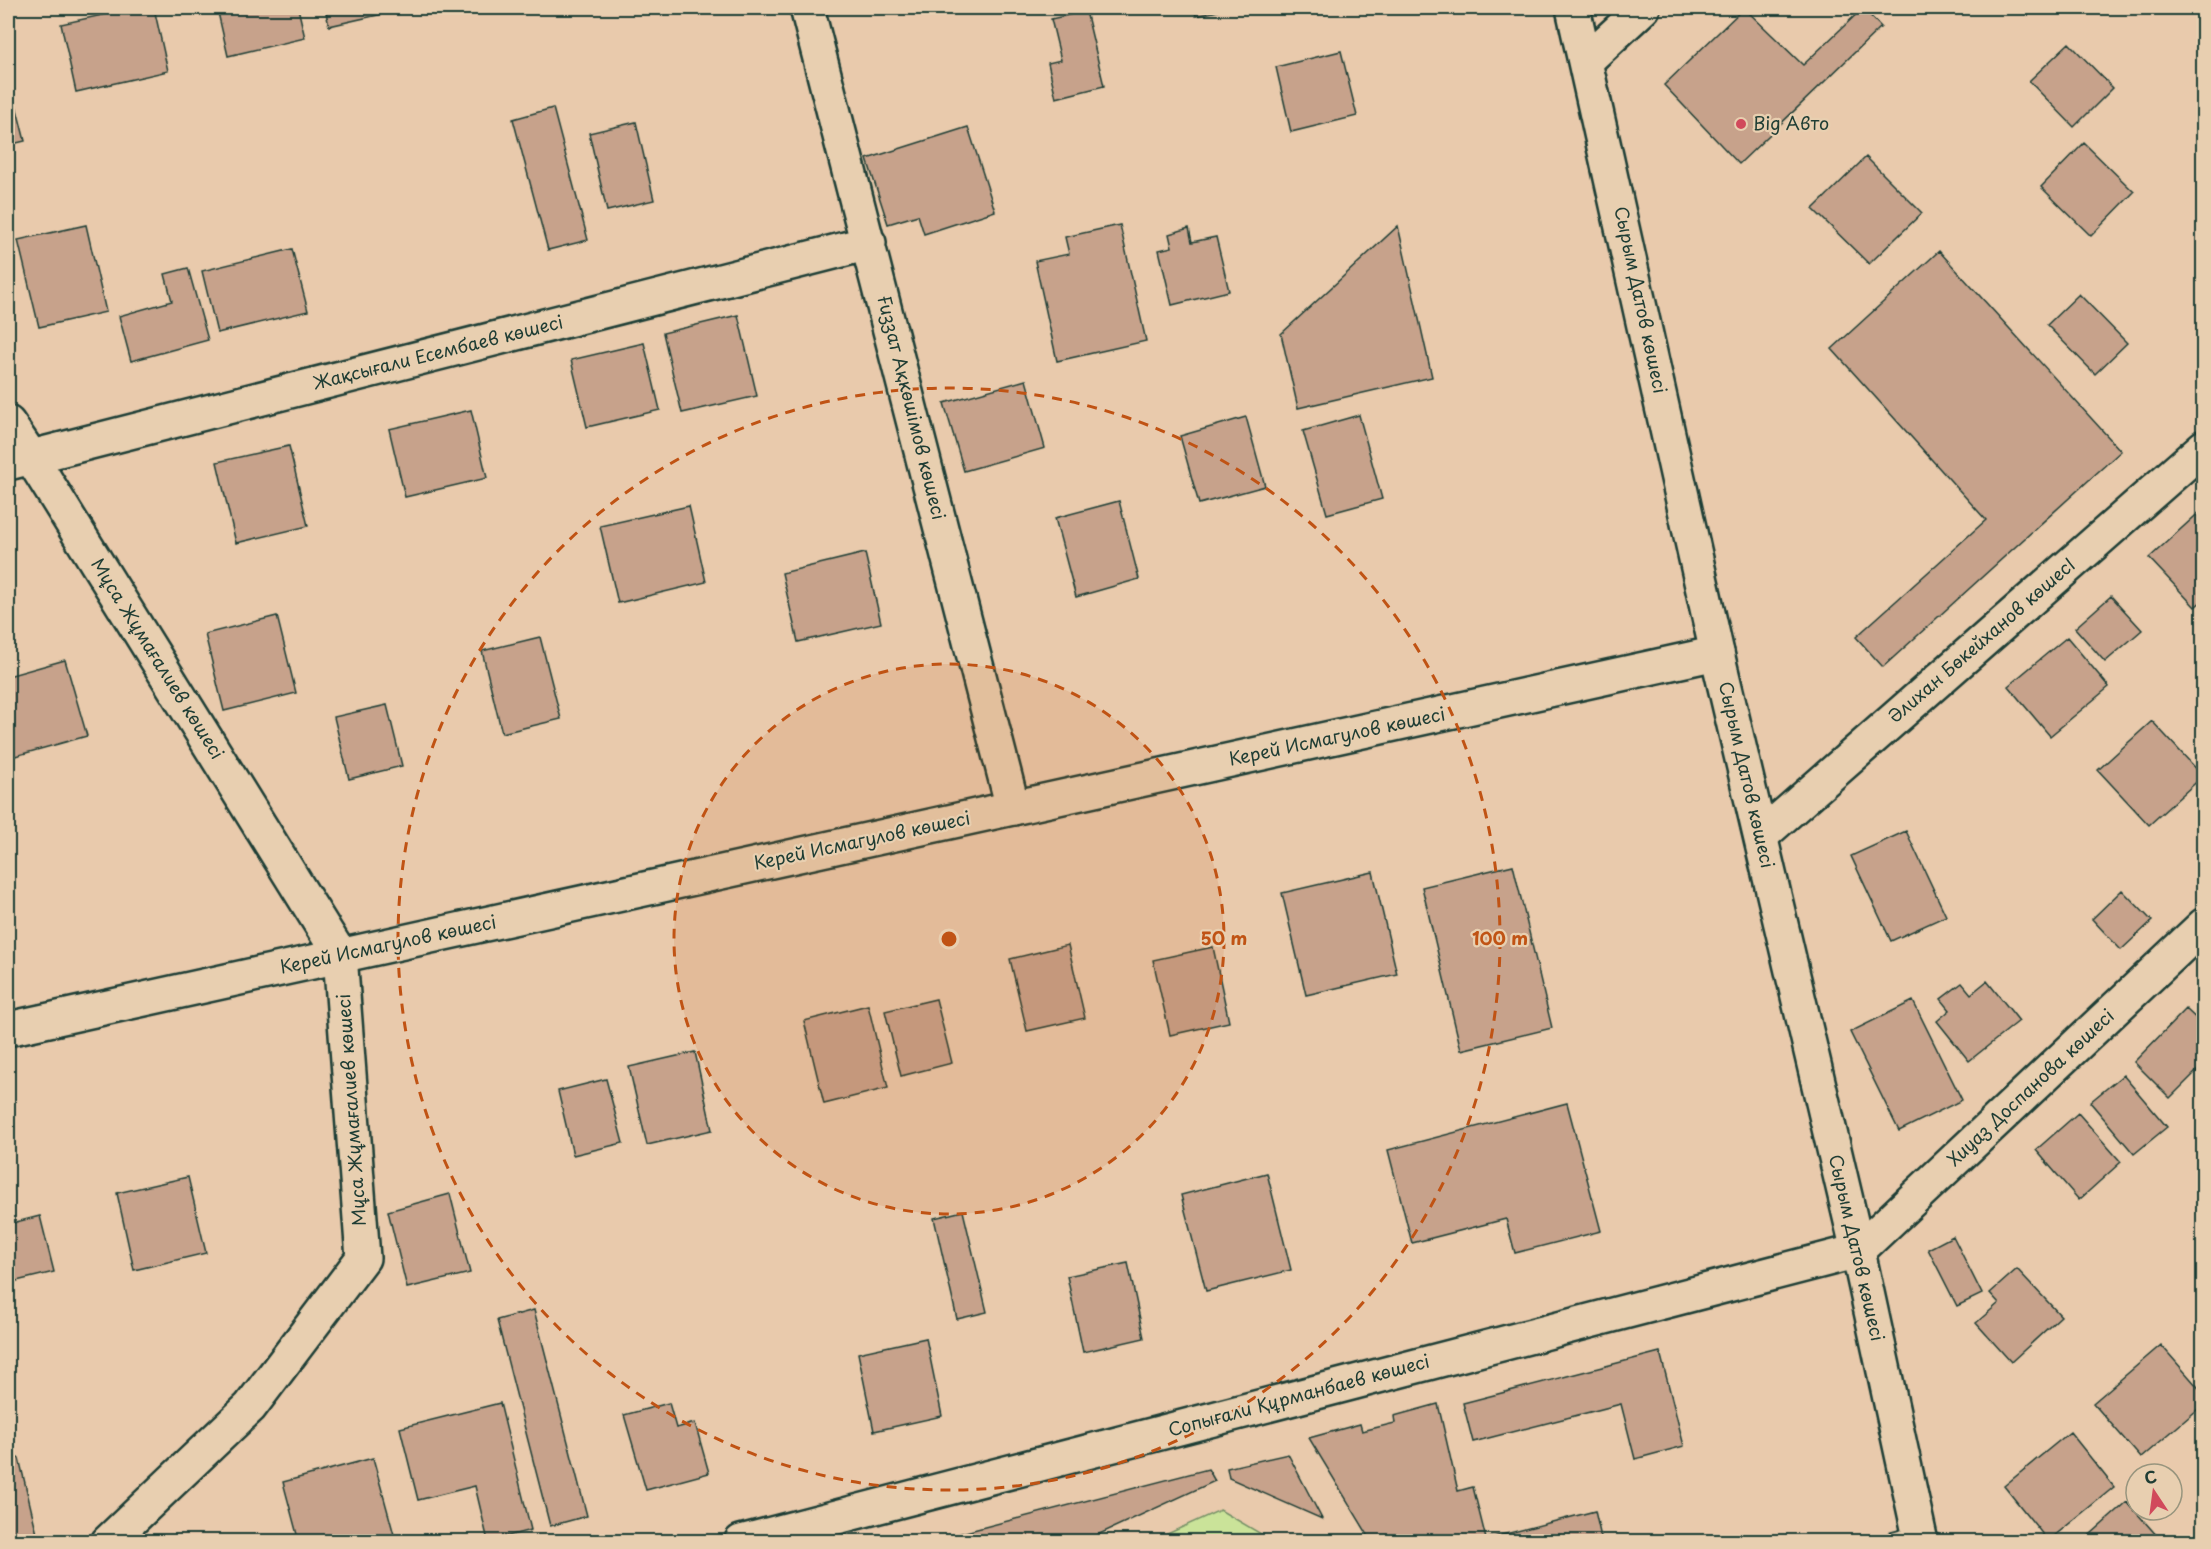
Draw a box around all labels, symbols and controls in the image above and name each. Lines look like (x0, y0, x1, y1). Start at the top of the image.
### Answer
place label: Big Авто (1753, 109, 1829, 136)
marker: Big Авто (1734, 117, 1748, 131)
street label: Сырым Датов көшесі (1608, 204, 1675, 396)
street label: Ғиззат Ақкөшімов көшесi (872, 293, 953, 522)
street label: Жақсығали Есембаев көшесi (310, 307, 566, 396)
street label: Әлихан Бөкейханов көшесI (1881, 551, 2081, 729)
street label: Мұса Жұмағалиев көшесі (85, 552, 231, 764)
street label: Сырым Датов көшесі (1713, 679, 1782, 871)
street label: Керей Исмагулов көшесі (1226, 699, 1448, 772)
street label: Керей Исмагулов көшесі (751, 803, 973, 876)
street label: Керей Исмагулов көшесі (277, 907, 499, 980)
text: 50 m (1201, 924, 1247, 951)
text: 100 m (1472, 924, 1528, 951)
centre of rings (939, 929, 959, 949)
street label: Мұса Жұмағалиев көшесі (329, 993, 372, 1227)
street label: Хиуаз Доспанова көшесі (1940, 1002, 2120, 1172)
street label: Сырым Датов көшесі (1823, 1152, 1892, 1344)
street label: Сопығали Құрманбаев көшесі (1165, 1347, 1432, 1443)
north arrow (2124, 1462, 2184, 1522)
text: С (2142, 1463, 2159, 1489)

